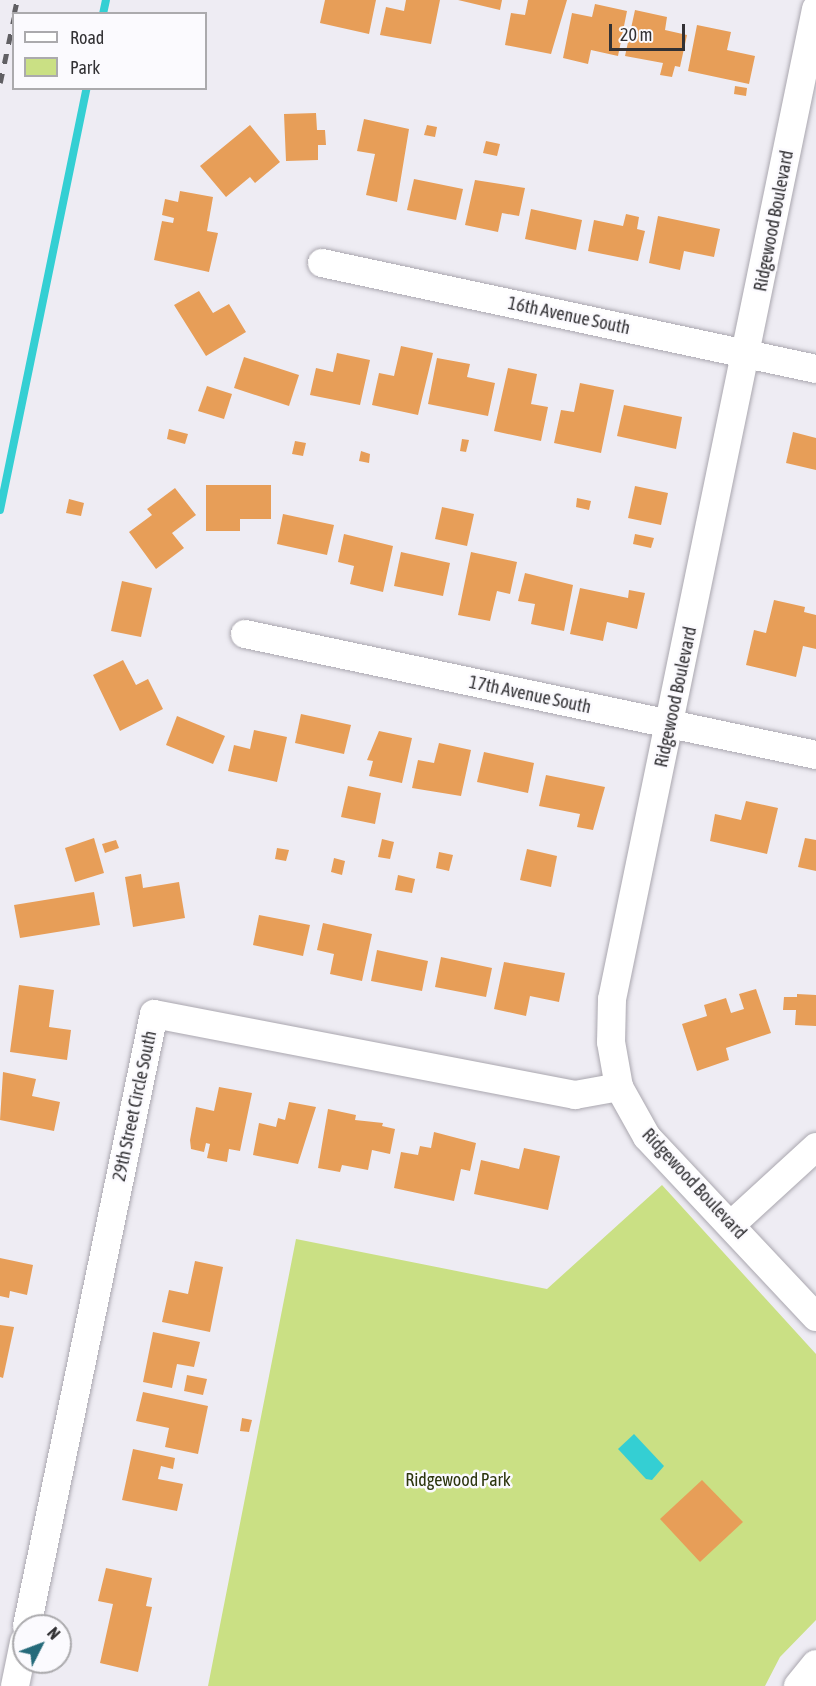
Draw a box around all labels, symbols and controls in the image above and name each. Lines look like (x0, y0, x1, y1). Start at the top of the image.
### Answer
legend (12, 12, 207, 90)
scale bar (612, 12, 688, 50)
text: 20 m (620, 24, 652, 45)
text: Road (70, 27, 104, 48)
text: Park (70, 57, 100, 78)
street label: Ridgewood Boulevard (750, 149, 798, 293)
street label: 16th Avenue South (506, 293, 632, 339)
street label: Ridgewood Boulevard (651, 625, 701, 769)
street label: 17th Avenue South (467, 672, 593, 718)
street label: 29th Street Circle South (108, 1029, 162, 1183)
street label: Ridgewood Boulevard (637, 1124, 751, 1244)
park label: Ridgewood Park (405, 1469, 511, 1491)
north arrow (12, 1614, 72, 1674)
text: N (44, 1624, 64, 1643)

